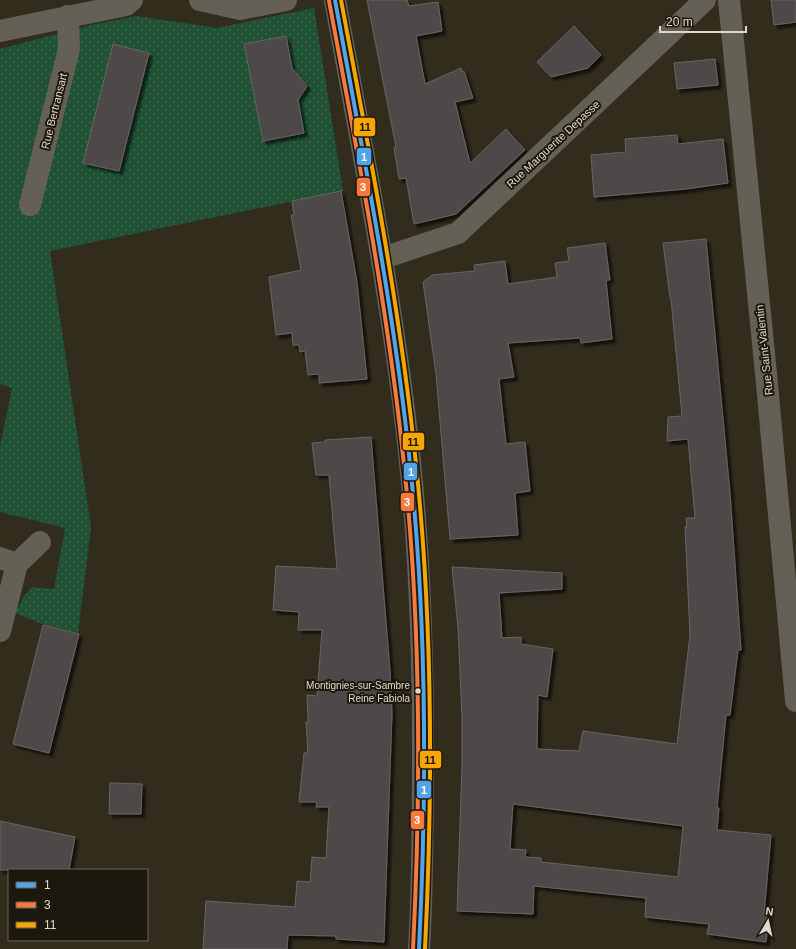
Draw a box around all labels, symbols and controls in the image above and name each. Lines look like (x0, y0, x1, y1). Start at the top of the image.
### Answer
scale bar (660, 8, 746, 34)
text: 20 m (666, 15, 693, 29)
street label: Rue Bertransart (39, 72, 69, 150)
street label: Rue Marguerite Depasse (504, 98, 602, 190)
line badge: 11 (353, 117, 376, 137)
text: 11 (359, 121, 371, 133)
line badge: 1 (356, 147, 372, 166)
text: 1 (361, 151, 367, 163)
line badge: 3 (356, 177, 371, 197)
text: 3 (360, 181, 366, 193)
street label: Rue Saint-Valentin (753, 304, 775, 396)
line badge: 11 (402, 432, 425, 451)
text: 11 (407, 436, 419, 448)
line badge: 1 (403, 462, 418, 481)
text: 1 (408, 466, 414, 478)
line badge: 3 (400, 492, 415, 512)
text: 3 (404, 496, 410, 508)
place label: Montignies-sur-Sambre Reine Fabiola (306, 680, 410, 704)
marker: Montignies-sur-Sambre Reine Fabiola (413, 686, 423, 696)
line badge: 11 (419, 750, 442, 769)
text: 11 (424, 754, 436, 766)
line badge: 1 (416, 780, 432, 799)
text: 1 (421, 784, 427, 796)
line badge: 3 (410, 810, 425, 830)
text: 3 (414, 814, 420, 826)
legend (8, 869, 148, 941)
text: 1 (44, 878, 51, 892)
text: 3 (44, 898, 51, 912)
north arrow (748, 901, 788, 941)
text: N (765, 905, 774, 918)
text: 11 (44, 918, 57, 932)

